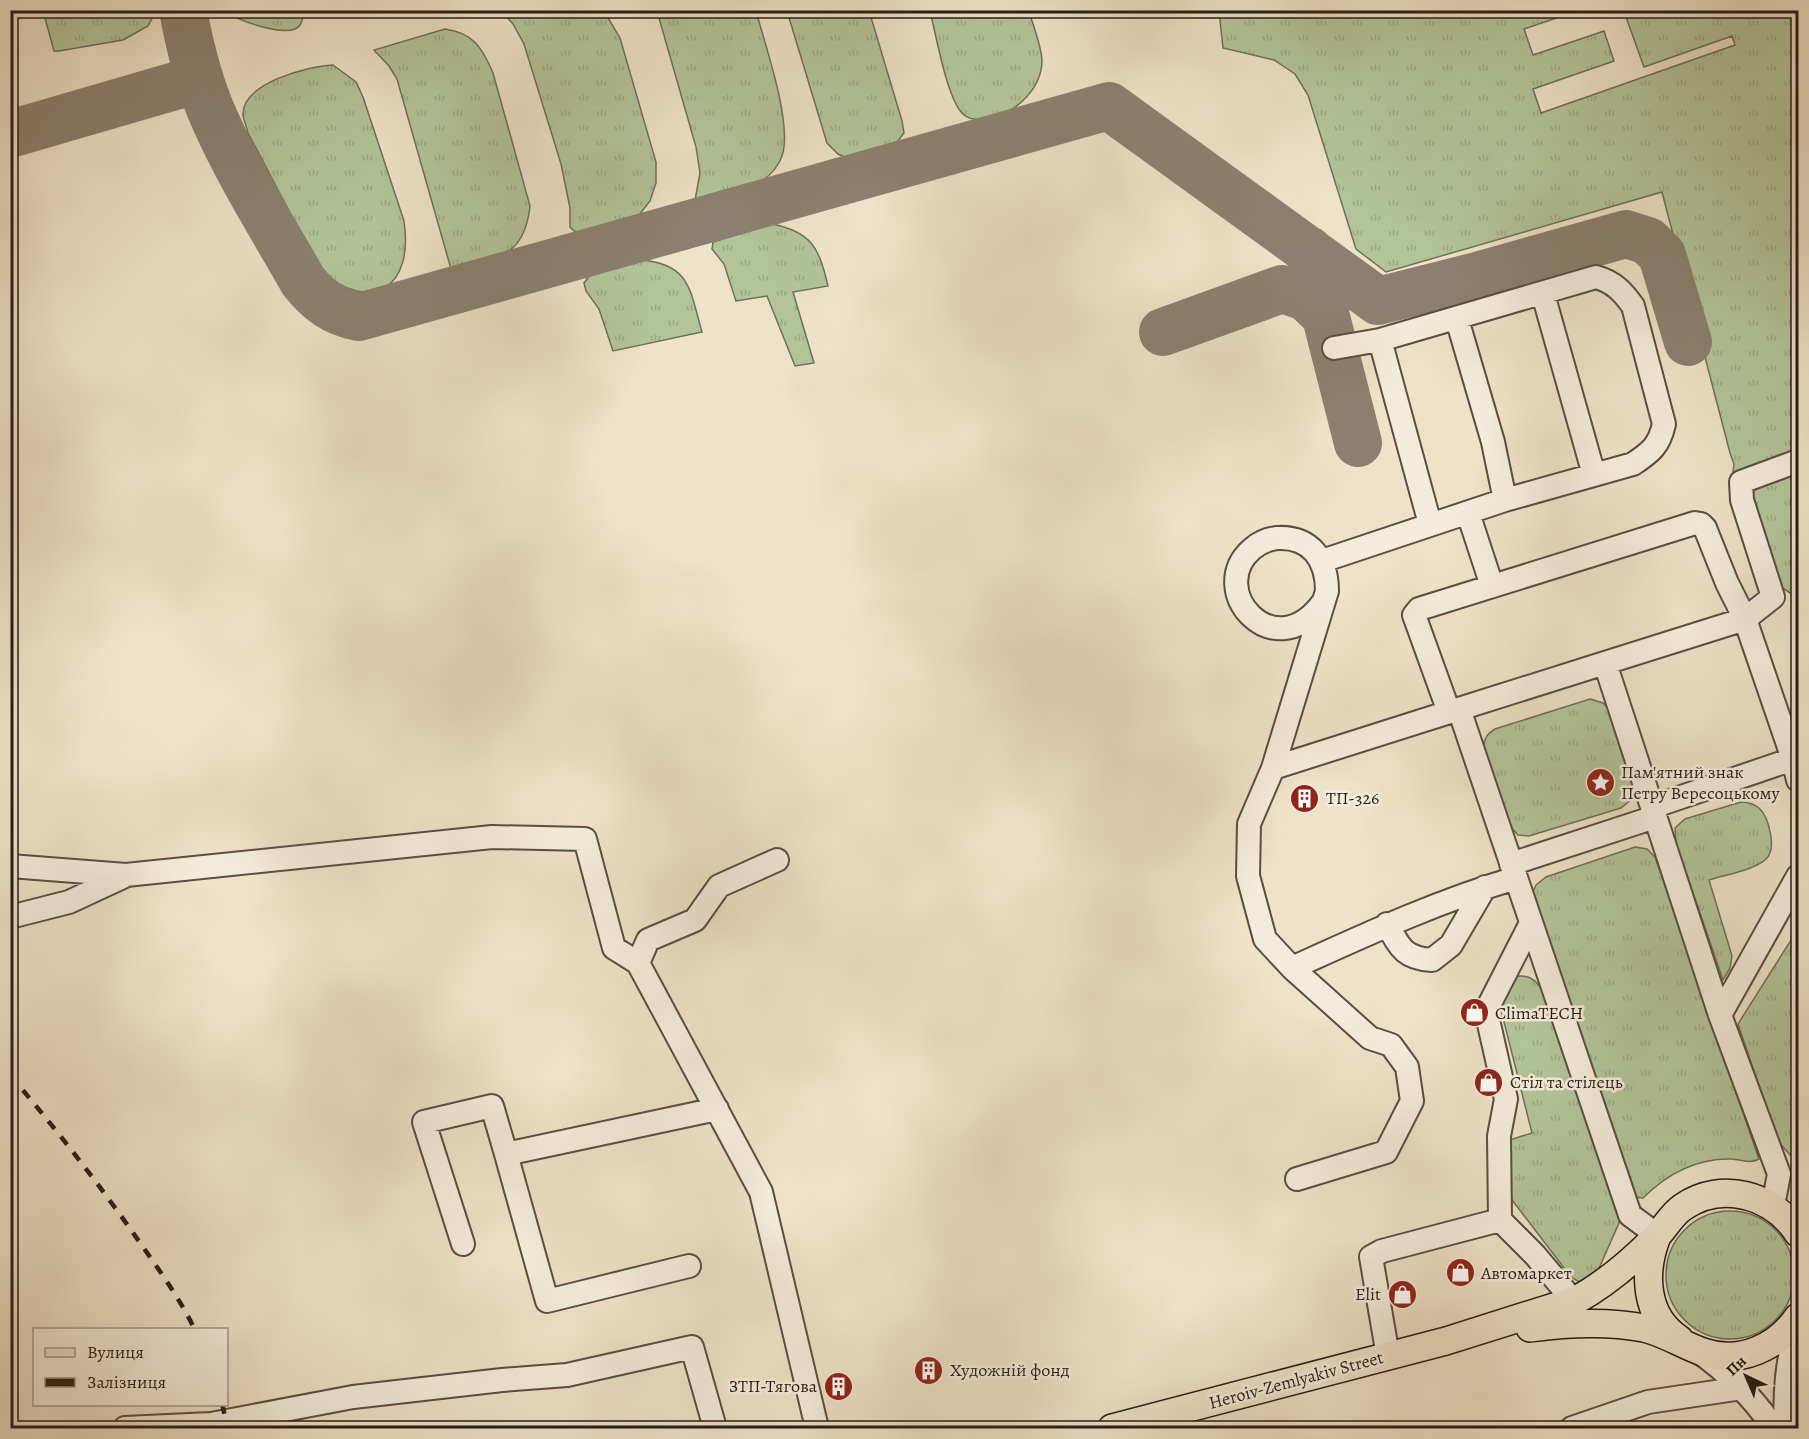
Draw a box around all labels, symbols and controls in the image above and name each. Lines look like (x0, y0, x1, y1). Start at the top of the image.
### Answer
place label: Пам'ятний знак Петру Вересоцькому (1621, 760, 1781, 805)
place icon: Пам'ятний знак Петру Вересоцькому (1584, 766, 1616, 798)
building icon: ТП-326 (1289, 782, 1321, 814)
place label: ТП-326 (1326, 786, 1379, 810)
shop icon: ClimaTECH (1458, 997, 1490, 1029)
place label: ClimaTECH (1495, 1001, 1583, 1025)
shop icon: Стіл та стілець (1473, 1066, 1505, 1098)
place label: Стіл та стілець (1510, 1070, 1623, 1094)
shop icon: Автомаркет (1444, 1257, 1476, 1289)
place label: Автомаркет (1480, 1261, 1572, 1285)
shop icon: Elit (1386, 1278, 1418, 1310)
place label: Elit (1355, 1282, 1381, 1306)
legend (33, 1328, 228, 1406)
text: Вулиця (87, 1340, 144, 1364)
street label: Heroiv-Zemlyakiv Street (1206, 1345, 1386, 1415)
north arrow (1716, 1346, 1776, 1406)
text: Пн (1721, 1351, 1751, 1381)
building icon: Художній фонд (913, 1354, 945, 1386)
place label: Художній фонд (950, 1358, 1070, 1382)
text: Залізниця (87, 1370, 166, 1394)
building icon: ЗТП-Тягова (822, 1370, 854, 1402)
place label: ЗТП-Тягова (729, 1374, 818, 1398)

